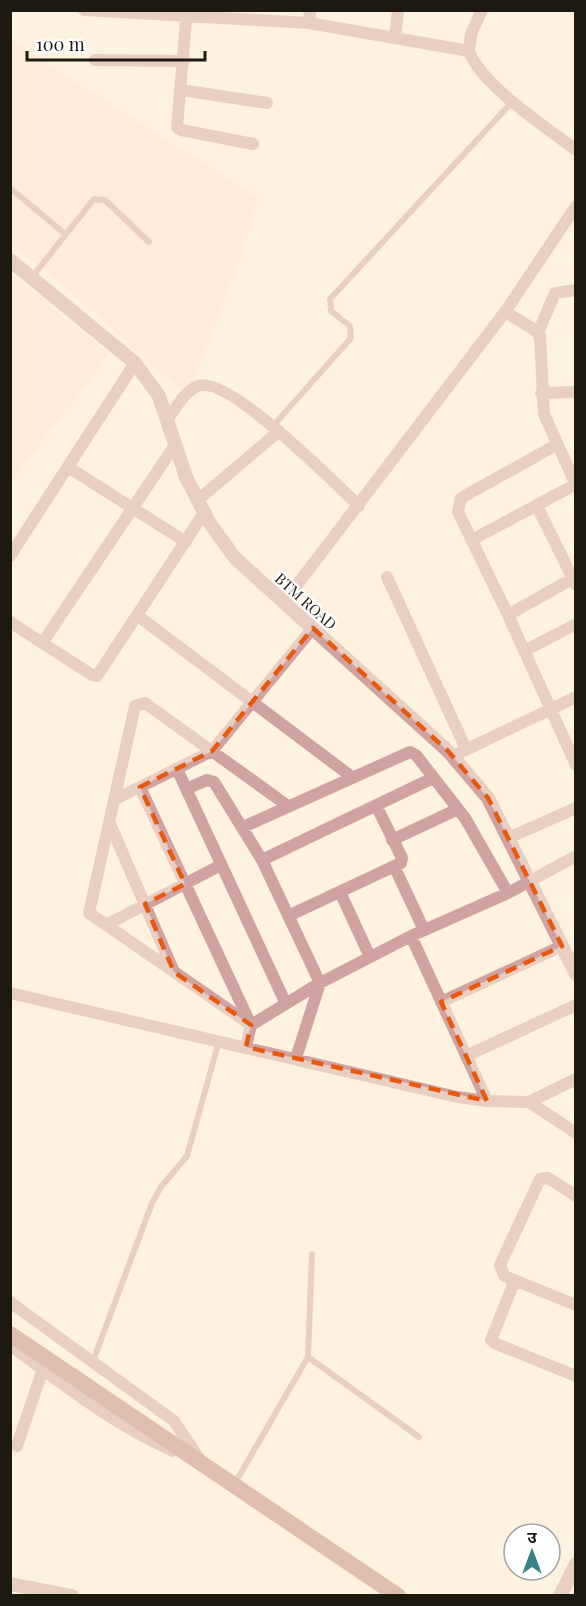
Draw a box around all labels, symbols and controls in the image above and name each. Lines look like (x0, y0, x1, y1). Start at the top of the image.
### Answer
scale bar (27, 24, 206, 62)
text: 100 m (36, 32, 85, 56)
street label: BTM ROAD (271, 568, 341, 634)
north arrow (502, 1522, 562, 1582)
text: उ (527, 1526, 537, 1547)

